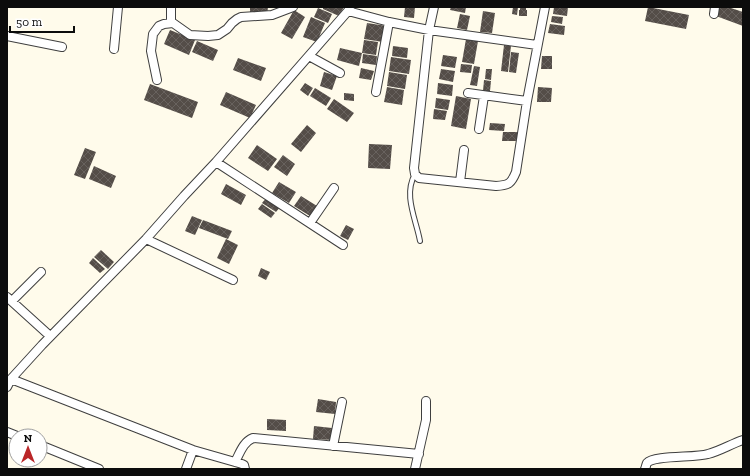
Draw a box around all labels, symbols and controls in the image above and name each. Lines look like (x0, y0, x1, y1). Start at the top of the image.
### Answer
scale bar (10, 8, 74, 34)
text: 50 m (16, 15, 43, 29)
north arrow (8, 428, 48, 468)
text: N (24, 432, 33, 445)

